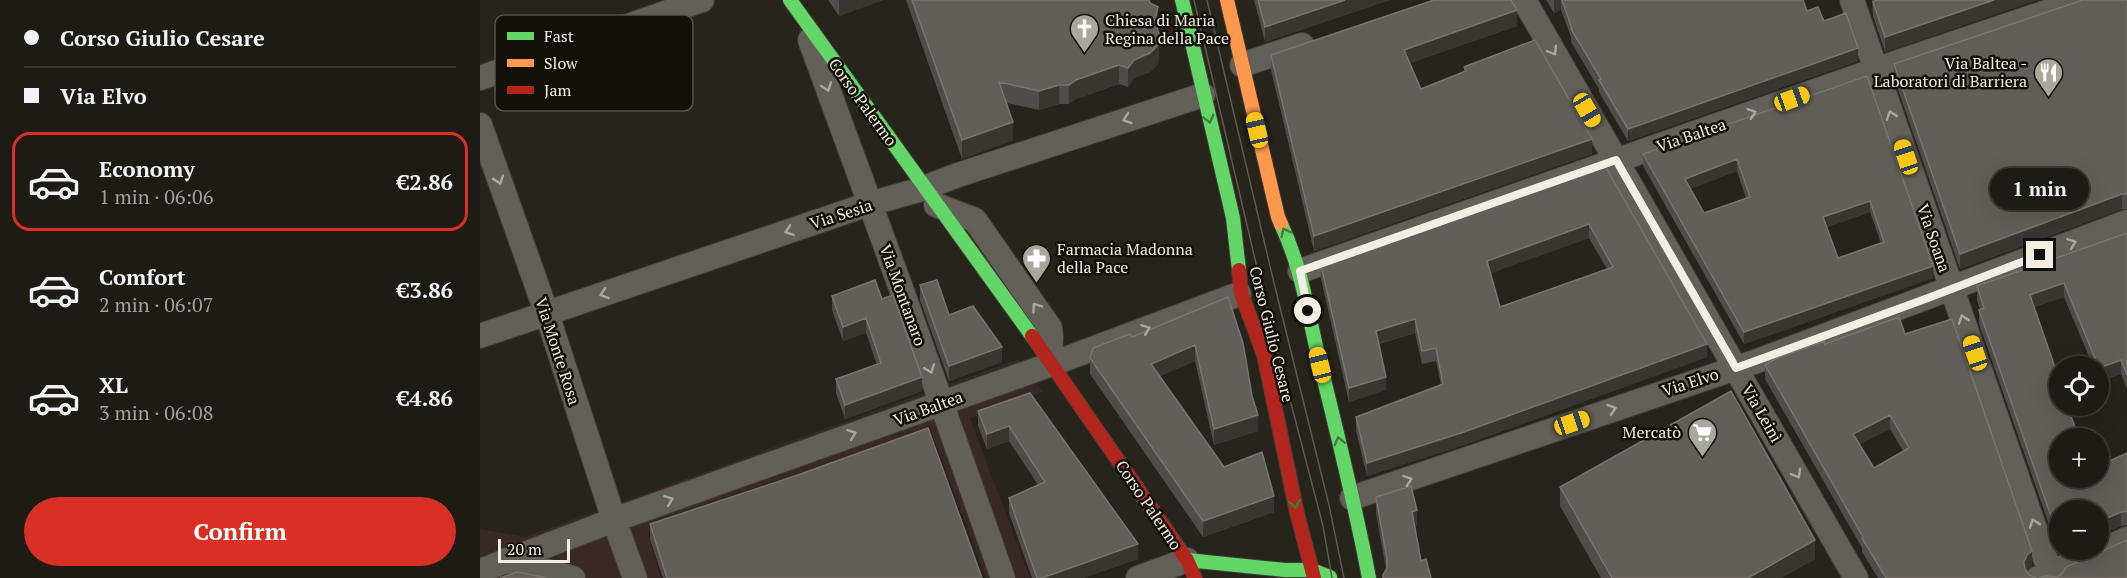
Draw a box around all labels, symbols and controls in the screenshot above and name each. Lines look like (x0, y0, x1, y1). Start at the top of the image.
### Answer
place label: Chiesa di Maria Regina della Pace (1105, 9, 1229, 49)
church icon: Chiesa di Maria Regina della Pace (1068, 13, 1100, 55)
legend (495, 15, 693, 111)
text: Corso Giulio Cesare (60, 23, 265, 52)
text: Fast (544, 25, 574, 47)
one-way arrow (1546, 45, 1557, 55)
text: Slow (544, 52, 578, 74)
place label: Via Baltea - Laboratori di Barriera (1874, 52, 2027, 92)
street label: Corso Palermo (824, 54, 903, 151)
restaurant icon: Via Baltea - Laboratori di Barriera (2032, 56, 2064, 98)
text: Jam (544, 79, 572, 101)
text: Via Elvo (60, 81, 147, 110)
one-way arrow (819, 81, 832, 92)
car (1772, 84, 1812, 114)
car (1570, 90, 1604, 130)
one-way arrow (1746, 108, 1757, 121)
car (1244, 110, 1270, 150)
one-way arrow (1886, 110, 1899, 121)
one-way arrow (1122, 112, 1133, 124)
one-way arrow (1201, 113, 1214, 123)
street label: Via Baltea (1653, 113, 1729, 157)
car (1892, 137, 1920, 177)
text: Economy (99, 154, 195, 183)
icon: car (27, 155, 81, 209)
text: €2.86 (397, 167, 453, 196)
callout: 1 min (1990, 168, 2090, 210)
one-way arrow (492, 174, 505, 185)
text: 1 min (2012, 175, 2067, 202)
text: 1 min · 06:06 (99, 183, 213, 210)
street label: Via Sesia (807, 194, 875, 234)
street label: Via Soana (1912, 201, 1956, 275)
one-way arrow (784, 224, 795, 237)
one-way arrow (1281, 228, 1293, 239)
place label: Farmacia Madonna della Pace (1057, 238, 1193, 278)
one-way arrow (2066, 238, 2077, 250)
street label: Via Montanaro (874, 241, 932, 349)
route end (2026, 241, 2053, 268)
pharmacy icon: Farmacia Madonna della Pace (1020, 242, 1052, 284)
text: Comfort (99, 262, 185, 291)
icon: car (27, 263, 81, 317)
street label: Corso Giulio Cesare (1244, 264, 1300, 404)
text: €3.86 (397, 275, 453, 304)
one-way arrow (599, 287, 610, 300)
text: 2 min · 06:07 (99, 291, 213, 318)
street label: Via Monte Rosa (530, 295, 586, 407)
route start (1294, 297, 1321, 324)
one-way arrow (1032, 303, 1043, 314)
one-way arrow (1957, 314, 1970, 324)
one-way arrow (1140, 323, 1151, 336)
car (1961, 333, 1989, 373)
car (1307, 345, 1333, 385)
map controls (2049, 356, 2109, 560)
button: locate (2049, 356, 2109, 416)
street label: Via Elvo (1659, 362, 1721, 402)
one-way arrow (923, 363, 935, 374)
text: XL (99, 370, 128, 399)
icon: car (27, 371, 81, 425)
street label: Via Leinì (1737, 380, 1788, 446)
text: €4.86 (397, 383, 453, 412)
street label: Via Baltea (890, 385, 966, 431)
text: 3 min · 06:08 (99, 399, 213, 426)
one-way arrow (1606, 404, 1617, 417)
car (1552, 409, 1592, 437)
supermarket icon: Mercatò (1686, 416, 1718, 458)
place label: Mercatò (1623, 421, 1681, 443)
button: + (2049, 428, 2109, 488)
one-way arrow (846, 429, 857, 442)
one-way arrow (1333, 436, 1346, 446)
street label: Corso Palermo (1111, 456, 1187, 554)
one-way arrow (1790, 468, 1801, 479)
one-way arrow (1402, 474, 1413, 487)
one-way arrow (663, 495, 674, 508)
button: Confirm (24, 497, 456, 566)
one-way arrow (1288, 499, 1301, 509)
button: − (2049, 500, 2109, 560)
one-way arrow (2028, 518, 2041, 528)
scale bar (498, 536, 570, 564)
text: 20 m (507, 538, 542, 560)

